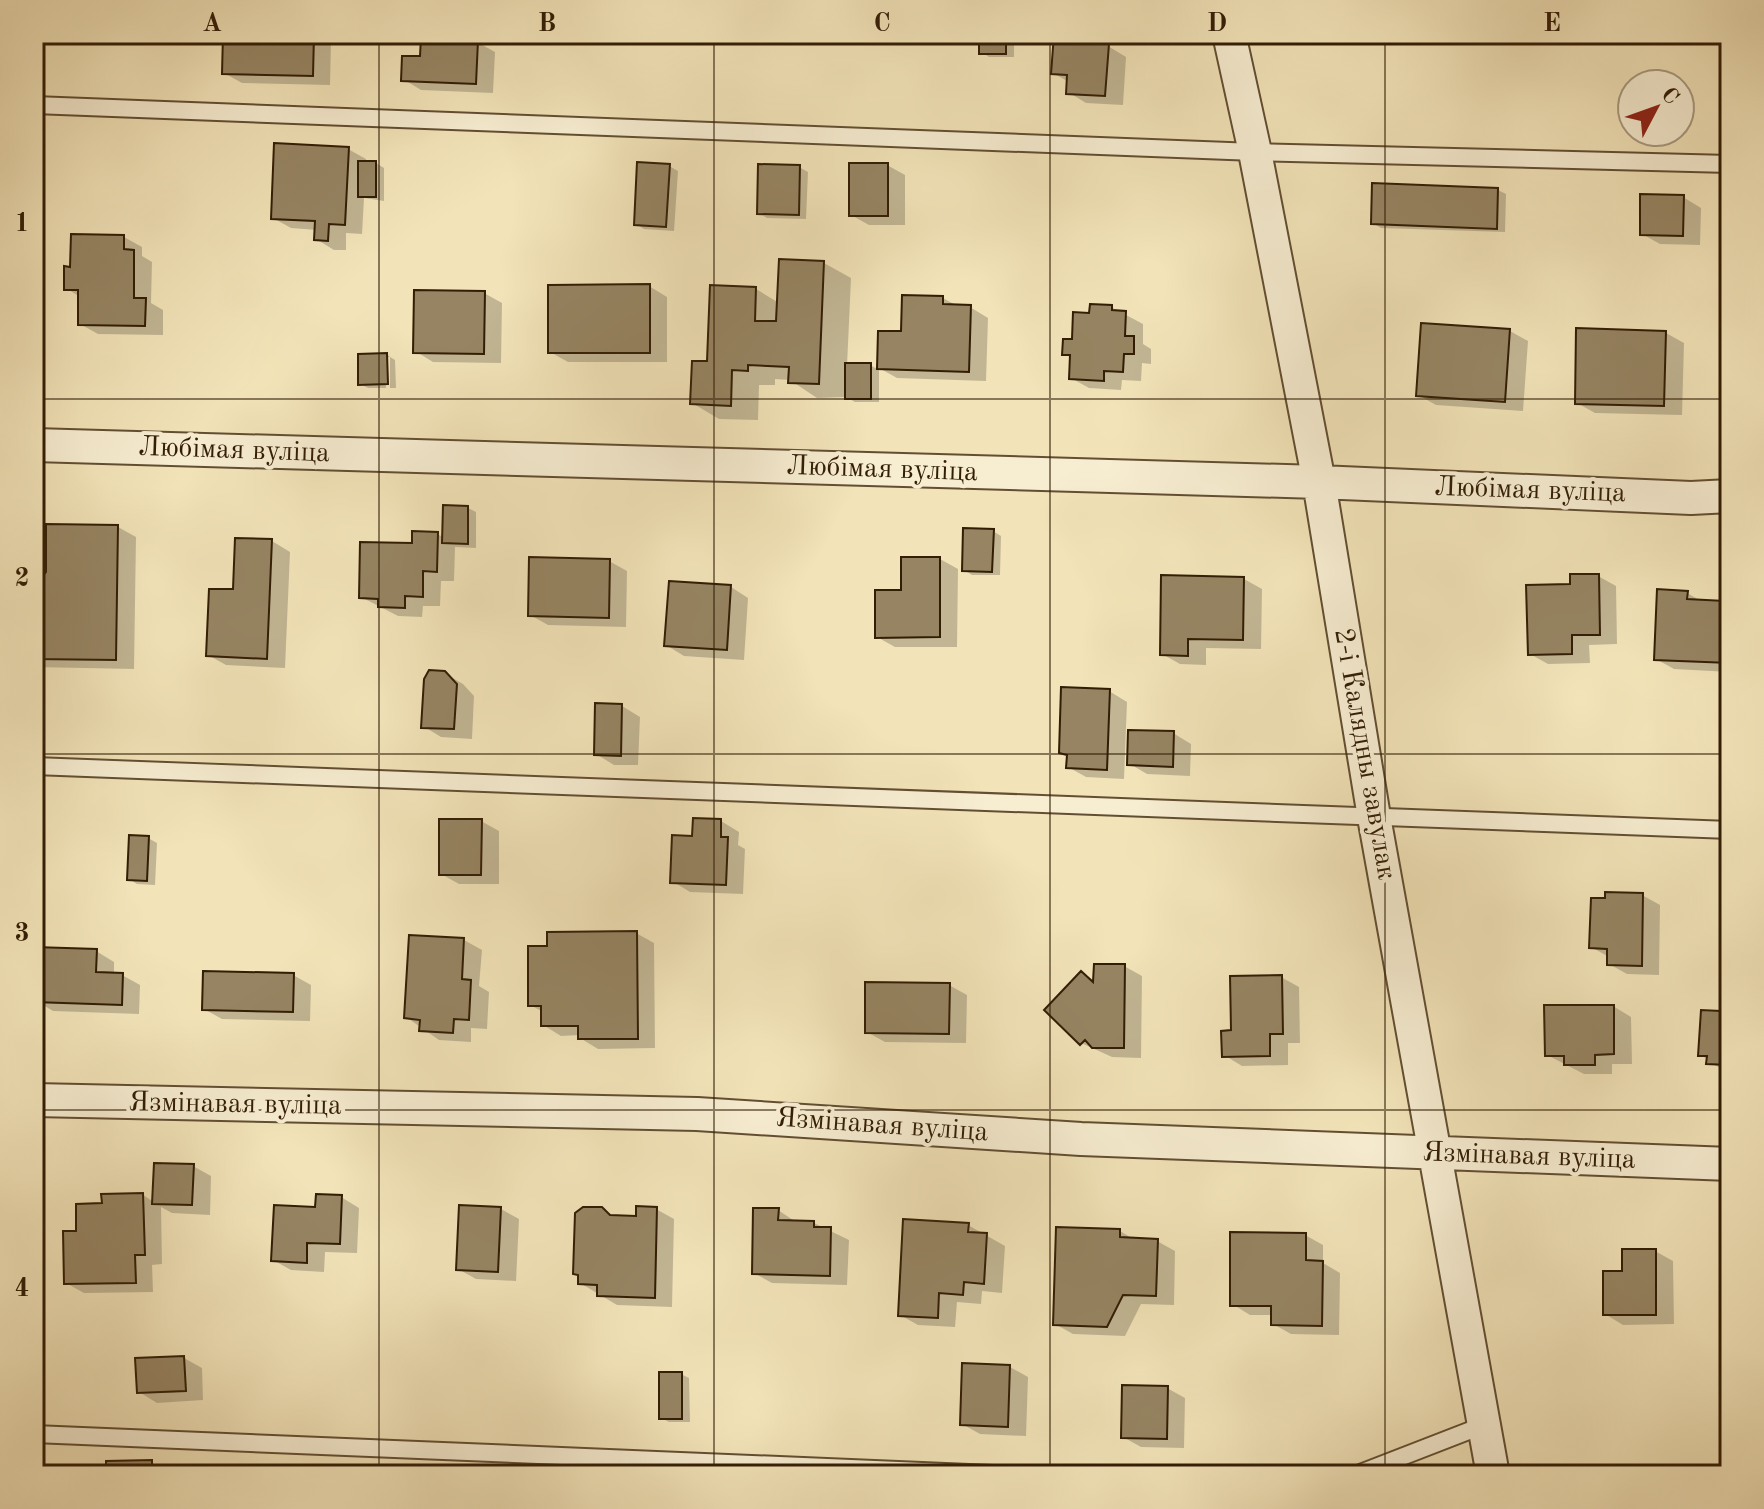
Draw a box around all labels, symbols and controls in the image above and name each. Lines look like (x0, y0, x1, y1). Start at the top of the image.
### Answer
text: A (202, 11, 222, 37)
text: B (538, 11, 556, 37)
text: C (873, 11, 891, 37)
text: D (1207, 11, 1227, 37)
text: E (1543, 11, 1561, 37)
north arrow (1616, 68, 1696, 148)
text: С (1657, 83, 1683, 109)
text: 1 (14, 211, 30, 237)
street label: Любімая вуліца (138, 434, 330, 468)
street label: Любімая вуліца (786, 453, 978, 487)
street label: Любімая вуліца (1434, 474, 1626, 508)
text: 2 (14, 566, 30, 592)
street label: 2-і Калядны завулак (1328, 626, 1400, 882)
text: 3 (14, 921, 30, 947)
street label: Язмінавая вуліца (128, 1089, 342, 1121)
street label: Язмінавая вуліца (775, 1105, 990, 1147)
street label: Язмінавая вуліца (1422, 1139, 1636, 1175)
text: 4 (14, 1276, 30, 1302)

